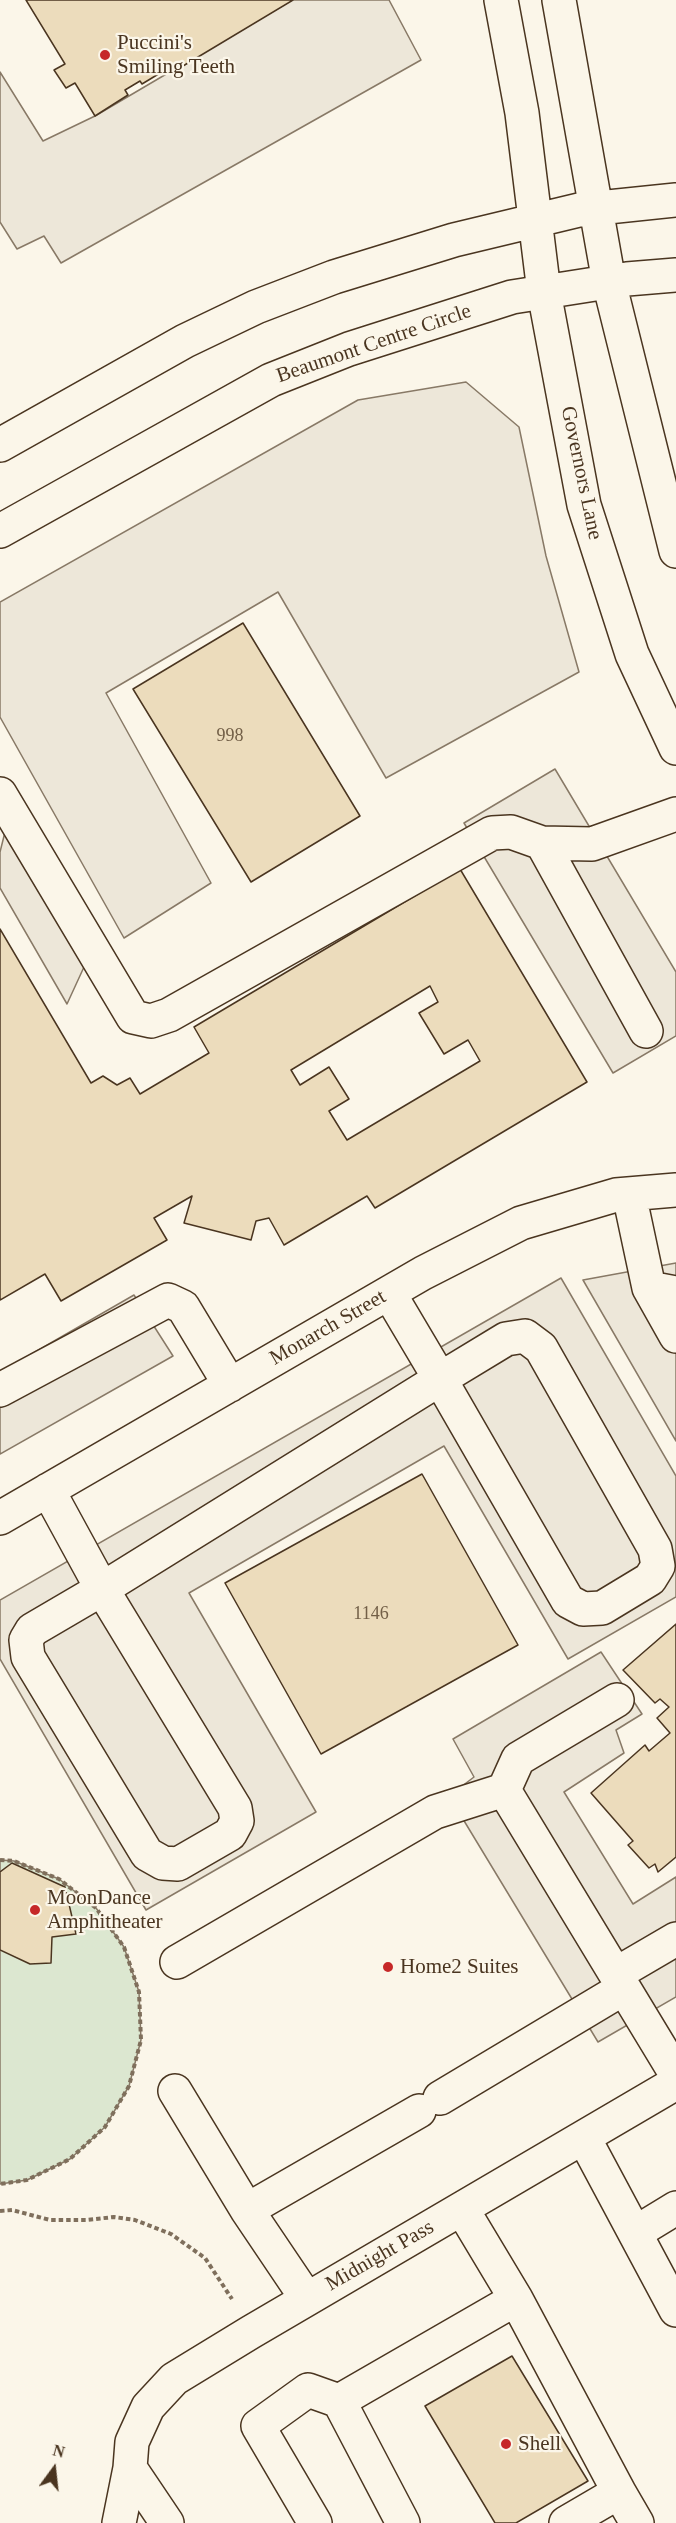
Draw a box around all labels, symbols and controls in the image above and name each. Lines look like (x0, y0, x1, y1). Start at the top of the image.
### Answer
place label: Puccini's Smiling Teeth (117, 30, 235, 80)
marker: Puccini's Smiling Teeth (98, 48, 112, 62)
street label: Beaumont Centre Circle (273, 299, 475, 389)
street label: Governors Lane (555, 404, 607, 542)
house number: 998 (216, 725, 244, 747)
street label: Monarch Street (265, 1285, 391, 1371)
house number: 1146 (353, 1603, 389, 1625)
place label: MoonDance Amphitheater (47, 1885, 162, 1935)
marker: MoonDance Amphitheater (28, 1903, 42, 1917)
place label: Home2 Suites (400, 1954, 518, 1980)
marker: Home2 Suites (381, 1960, 395, 1974)
street label: Midnight Pass (321, 2215, 439, 2297)
place label: Shell (518, 2431, 561, 2457)
marker: Shell (499, 2437, 513, 2451)
north arrow (24, 2439, 84, 2499)
text: N (51, 2441, 67, 2461)

